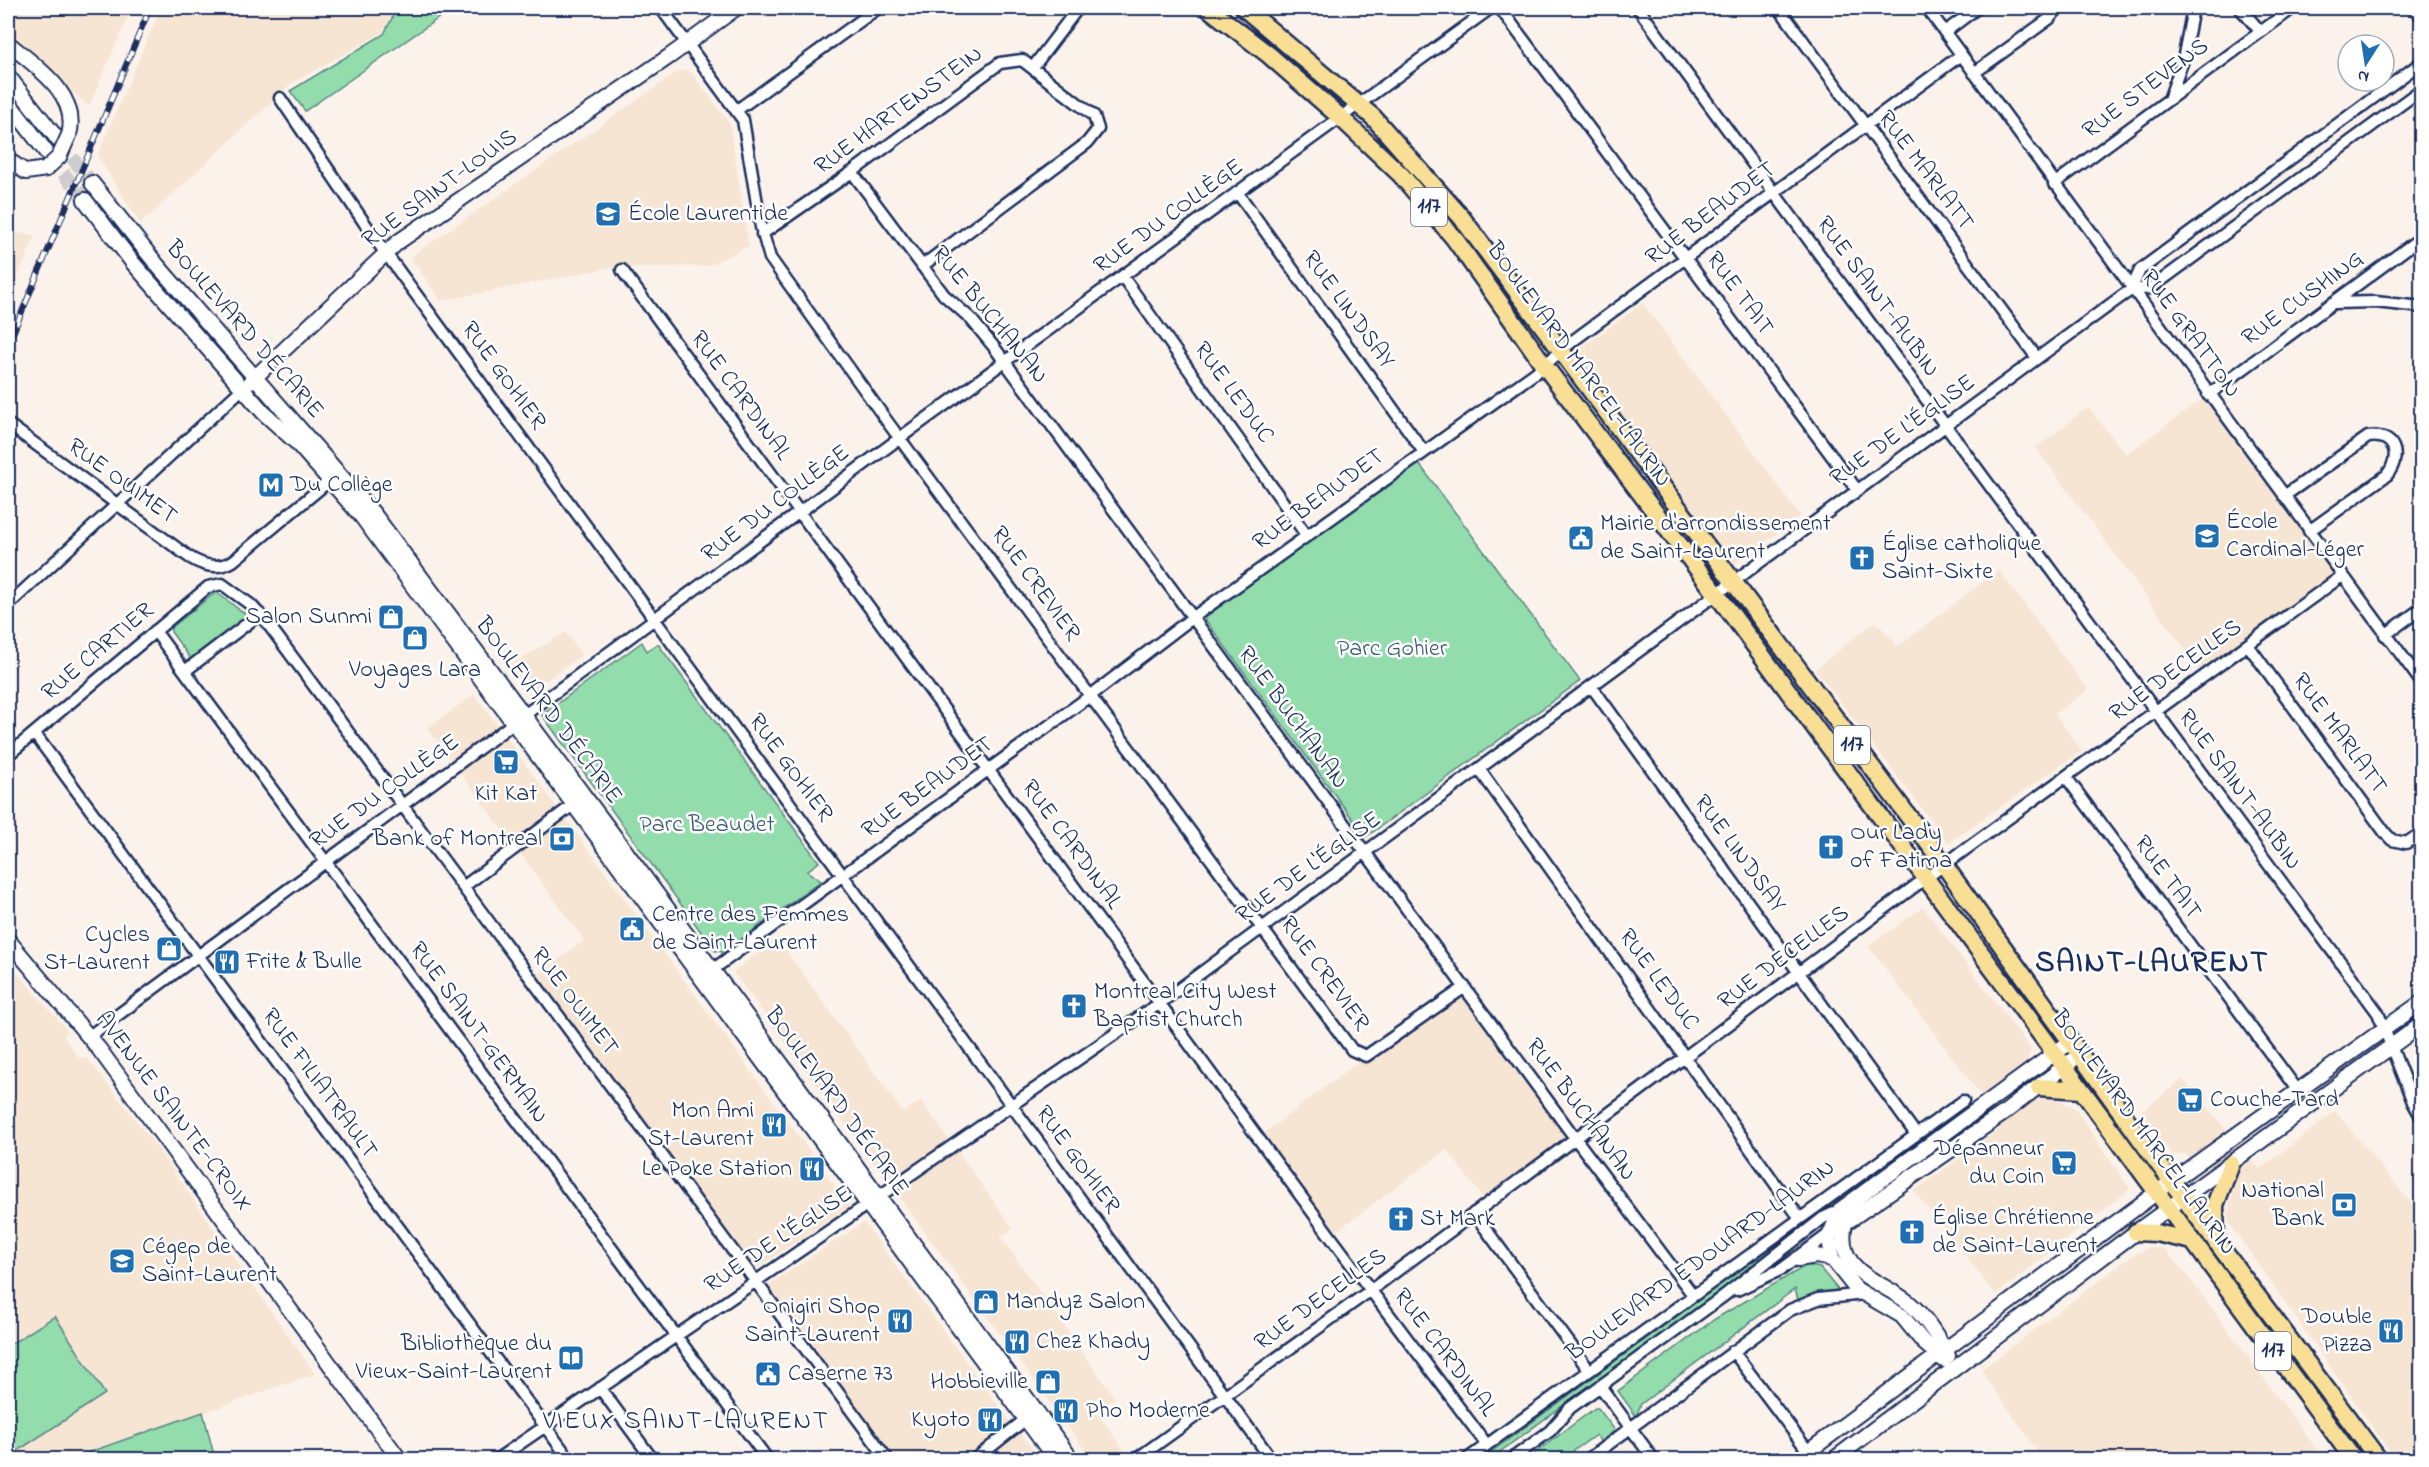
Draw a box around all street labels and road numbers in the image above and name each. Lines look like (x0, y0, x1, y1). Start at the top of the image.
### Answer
street label: RUE STEVENS (2076, 30, 2216, 148)
street label: RUE HARTENSTEIN (807, 38, 991, 184)
street label: RUE MARLATT (1868, 103, 1982, 239)
street label: RUE SAINT-LOUIS (355, 121, 525, 257)
street label: RUE DU COLLÈGE (1087, 151, 1251, 283)
street label: RUE BEAUDET (1638, 153, 1784, 275)
road number: 117 (1411, 188, 1447, 226)
street label: RUE SAINT-AUBIN (1806, 209, 1948, 385)
street label: BOULEVARD DÉCARIE (156, 232, 332, 427)
street label: BOULEVARD MARCEL-LAURIN (1476, 234, 1679, 495)
street label: RUE BUCHANAN (922, 238, 1056, 392)
street label: RUE CUSHING (2235, 243, 2371, 355)
street label: RUE LINDSAY (1293, 244, 1403, 376)
street label: RUE TAIT (1696, 245, 1782, 344)
street label: RUE GRATTON (2131, 262, 2249, 406)
street label: RUE GOHIER (452, 315, 555, 438)
street label: RUE CARDINAL (681, 324, 799, 468)
street label: RUE LEDUC (1184, 335, 1282, 451)
street label: RUE DE L'ÉGLISE (1823, 366, 1983, 496)
street label: RUE OUIMET (60, 430, 184, 534)
street label: RUE DU COLLÈGE (694, 436, 858, 572)
street label: RUE BEAUDET (1246, 440, 1392, 560)
street label: RUE CREVIER (981, 519, 1089, 649)
street label: RUE CARTIER (34, 594, 162, 710)
street label: BOULEVARD DÉCARIE (465, 609, 630, 812)
street label: RUE DECELLES (2102, 611, 2250, 731)
street label: RUE BUCHANAN (1228, 639, 1356, 797)
street label: RUE MARLATT (2283, 666, 2395, 802)
street label: RUE SAINT-AUBIN (2168, 702, 2310, 878)
street label: RUE GOHIER (739, 707, 842, 830)
street label: RUE DU COLLÈGE (303, 726, 467, 858)
road number: 117 (1834, 726, 1870, 764)
street label: RUE BEAUDET (855, 728, 1001, 848)
street label: RUE CARDINAL (1012, 773, 1130, 917)
street label: RUE LINDSAY (1684, 788, 1794, 920)
street label: RUE DE L'ÉGLISE (1229, 803, 1389, 933)
street label: RUE TAIT (2124, 829, 2210, 928)
street label: RUE DECELLES (1711, 897, 1857, 1019)
street label: RUE CREVIER (1270, 909, 1378, 1039)
street label: RUE LEDUC (1609, 922, 1707, 1038)
street label: RUE SAINT-GERMAIN (400, 935, 556, 1131)
street label: RUE OUIMET (521, 940, 627, 1064)
street label: BOULEVARD DÉCARIE (755, 999, 917, 1204)
street label: RUE FILIATRAULT (252, 1001, 386, 1167)
street label: BOULEVARD MARCEL-LAURIN (2041, 1002, 2244, 1263)
street label: AVENUE SAINTE-CROIX (86, 1004, 260, 1220)
street label: RUE BUCHANAN (1516, 1031, 1644, 1189)
street label: RUE GOHIER (1026, 1099, 1129, 1222)
street label: BOULEVARD EDOUARD-LAURIN (1558, 1151, 1843, 1371)
street label: RUE DE L'ÉGLISE (698, 1177, 860, 1303)
street label: RUE DECELLES (1247, 1240, 1395, 1360)
street label: RUE CARDINAL (1384, 1281, 1504, 1425)
road number: 117 (2255, 1332, 2291, 1370)

